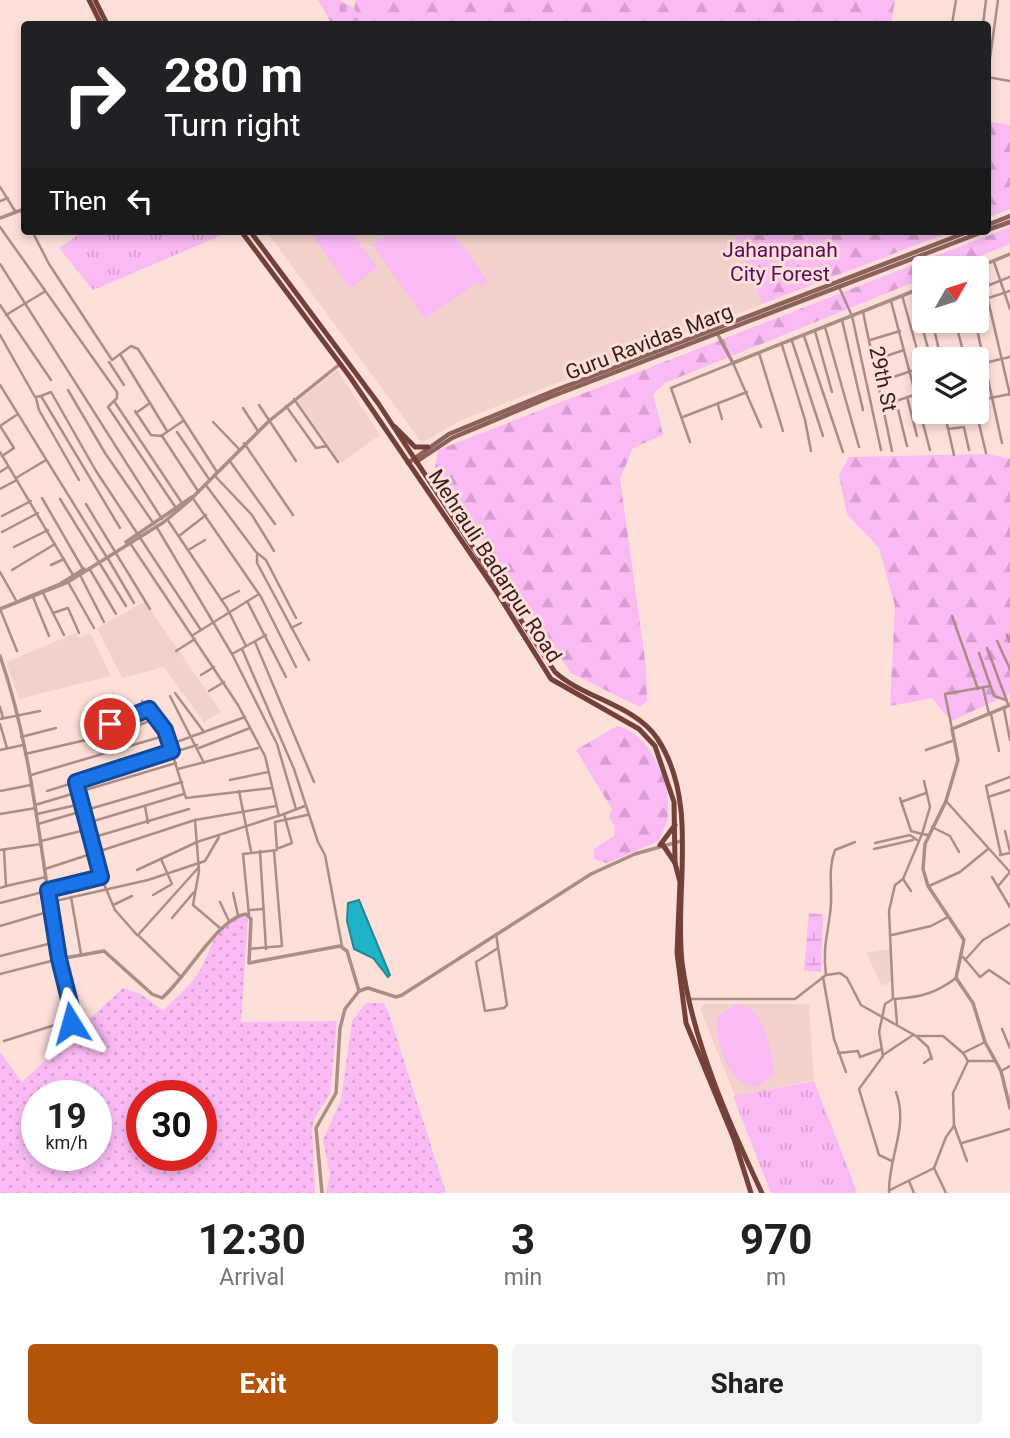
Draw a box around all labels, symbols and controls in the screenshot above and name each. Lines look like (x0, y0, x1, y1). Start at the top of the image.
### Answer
text: 280 m (164, 47, 303, 104)
icon: right (49, 49, 140, 140)
text: Turn right (164, 106, 300, 144)
icon: left (121, 182, 159, 220)
text: Then (49, 186, 107, 216)
park label: Jahanpanah City Forest (722, 238, 838, 286)
north arrow (912, 256, 989, 332)
map controls (912, 256, 989, 424)
street label: Guru Ravidas Marg (562, 299, 736, 385)
street label: 29th St (864, 344, 902, 414)
button: layers (912, 347, 989, 424)
street label: Mehrauli Badarpur Road (424, 465, 566, 667)
pin (80, 694, 140, 754)
icon: arrive (91, 705, 129, 743)
position arrow (34, 986, 108, 1060)
speed limit sign: 30 (126, 1080, 217, 1171)
text: 19 (46, 1096, 87, 1137)
text: km/h (45, 1132, 88, 1153)
text: 12:30 (198, 1215, 306, 1264)
text: 3 (511, 1215, 535, 1264)
text: 970 (740, 1215, 812, 1264)
text: Arrival (219, 1264, 285, 1291)
text: min (504, 1264, 542, 1291)
text: m (766, 1264, 786, 1291)
button: Exit (28, 1344, 498, 1424)
button: Share (512, 1344, 982, 1424)

